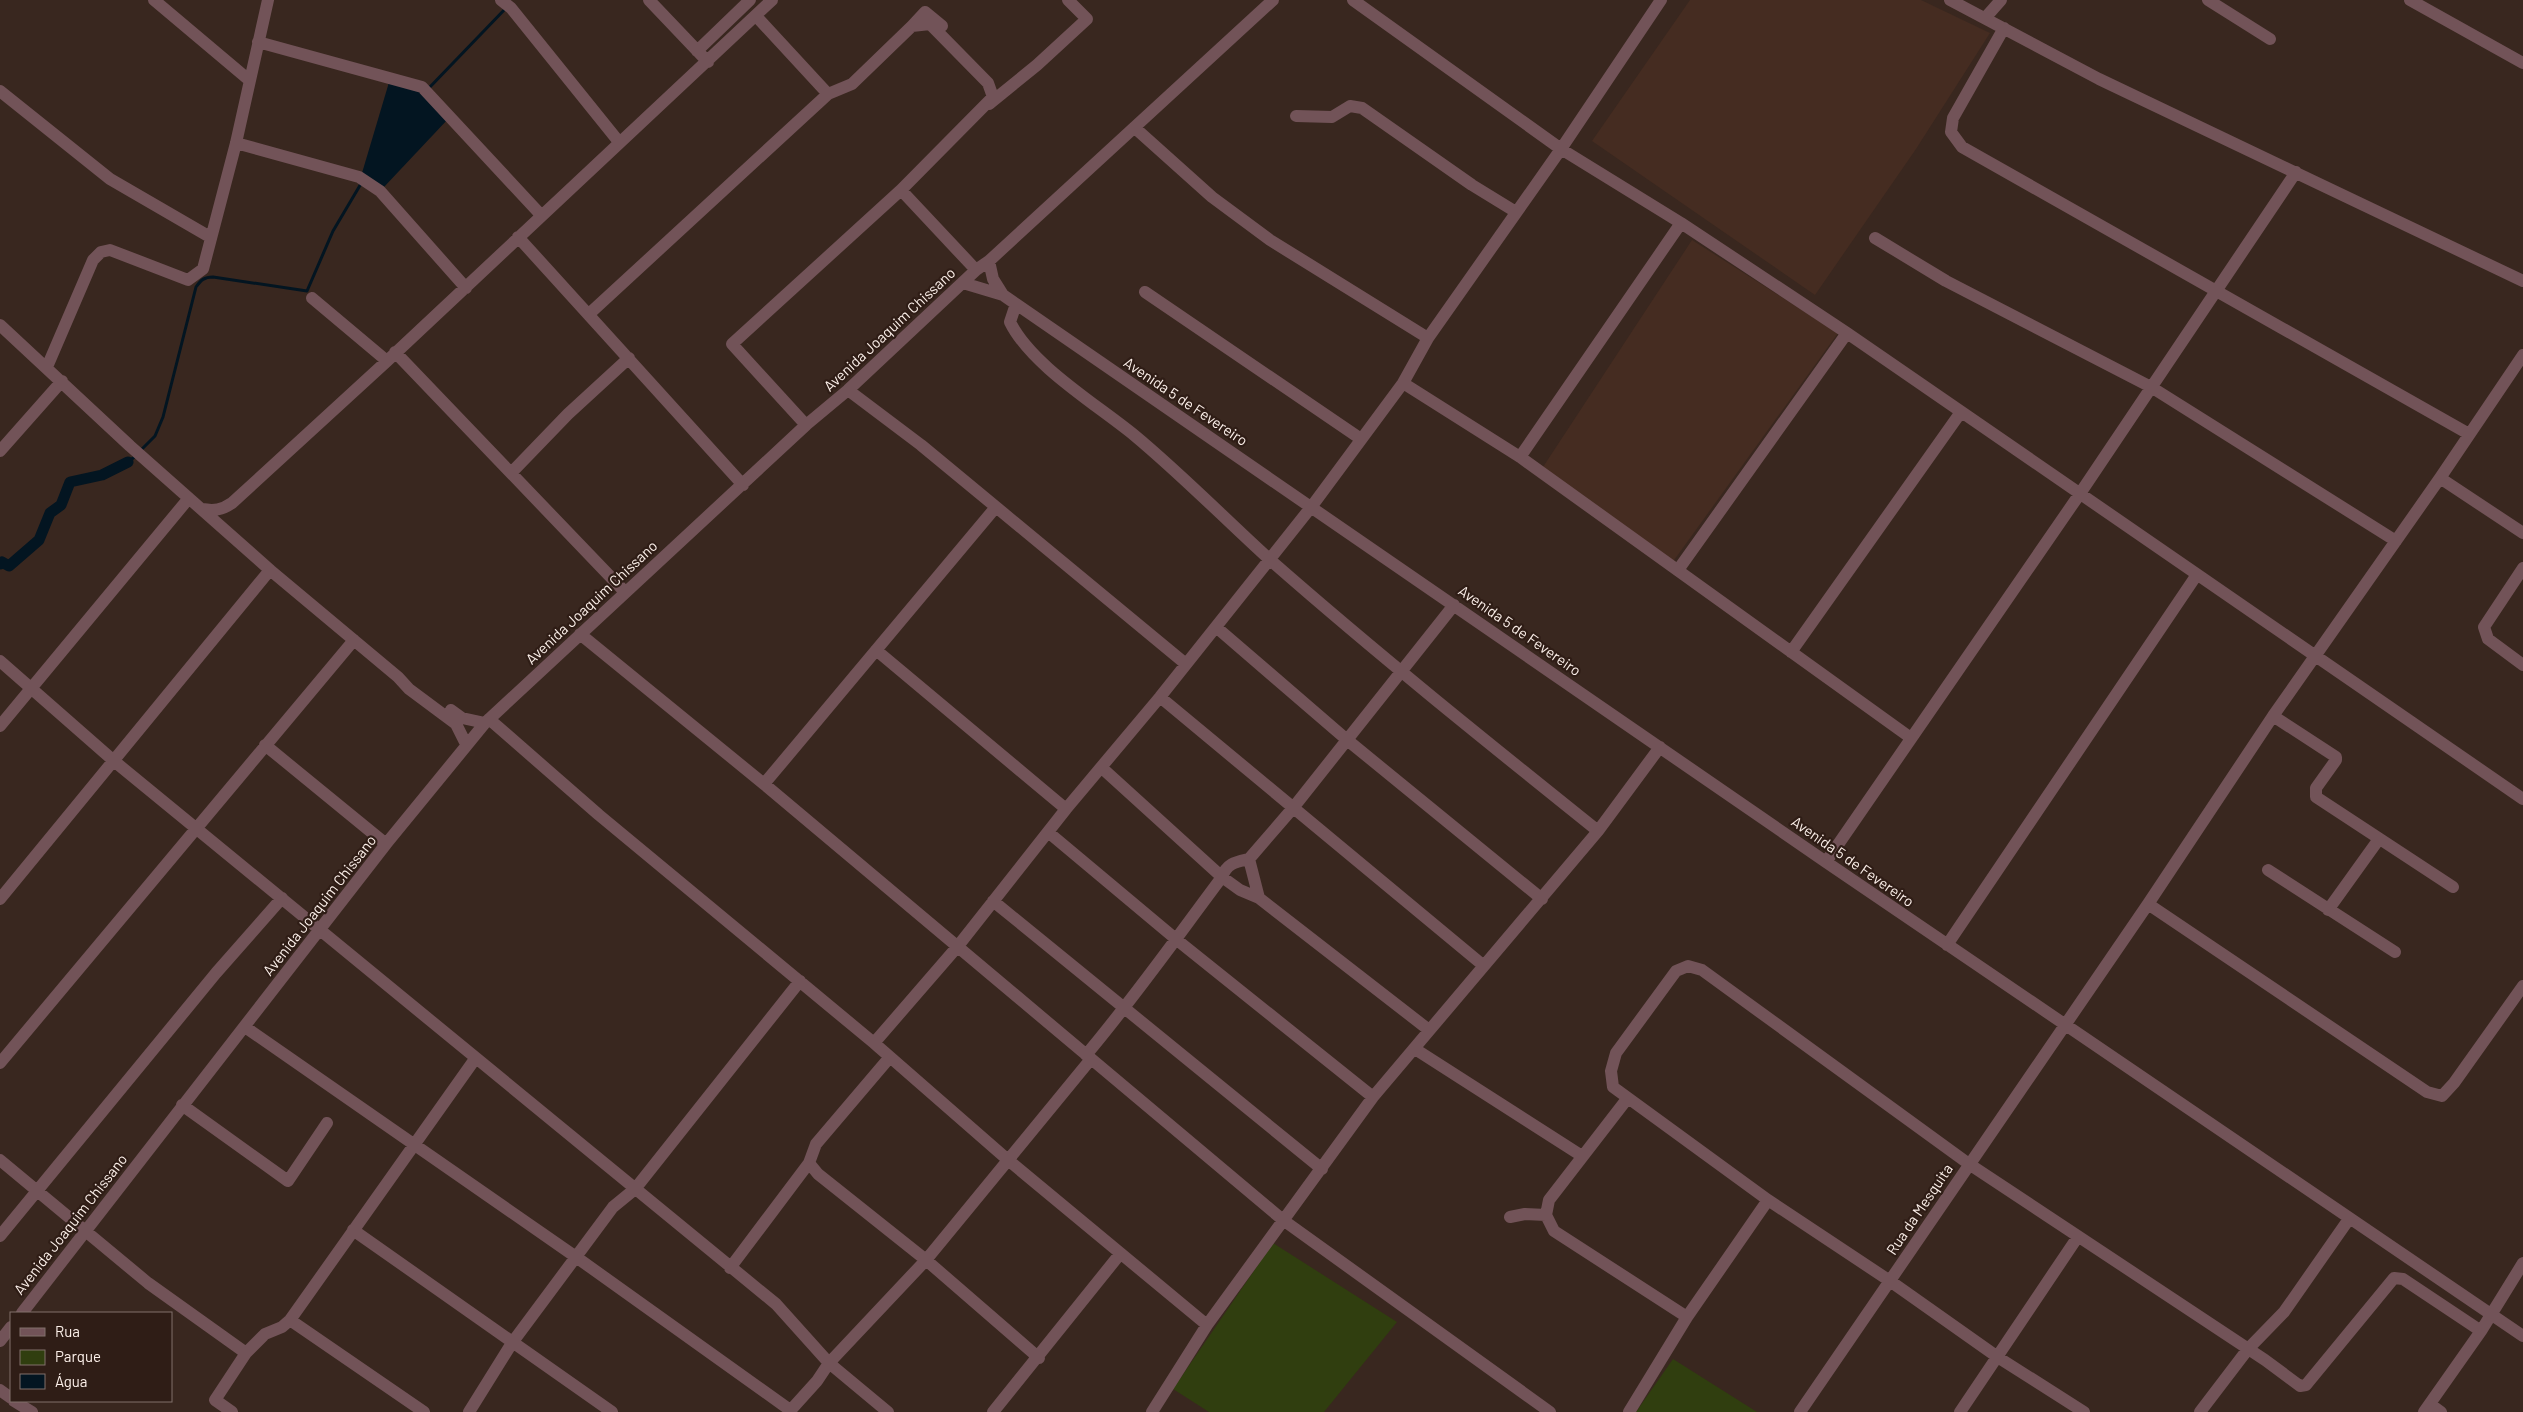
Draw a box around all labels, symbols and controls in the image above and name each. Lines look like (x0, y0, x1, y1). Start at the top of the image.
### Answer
street label: Avenida Joaquim Chissano (819, 263, 959, 395)
street label: Avenida 5 de Fevereiro (1121, 353, 1251, 449)
street label: Avenida Joaquim Chissano (521, 536, 661, 668)
street label: Avenida 5 de Fevereiro (1455, 581, 1585, 679)
street label: Avenida 5 de Fevereiro (1788, 812, 1918, 910)
street label: Avenida Joaquim Chissano (259, 831, 379, 979)
street label: Avenida Joaquim Chissano (10, 1150, 130, 1298)
street label: Rua da Mesquita (1882, 1160, 1956, 1258)
legend (10, 1312, 172, 1402)
text: Rua (55, 1322, 80, 1340)
text: Parque (55, 1347, 101, 1365)
text: Água (55, 1372, 88, 1390)

